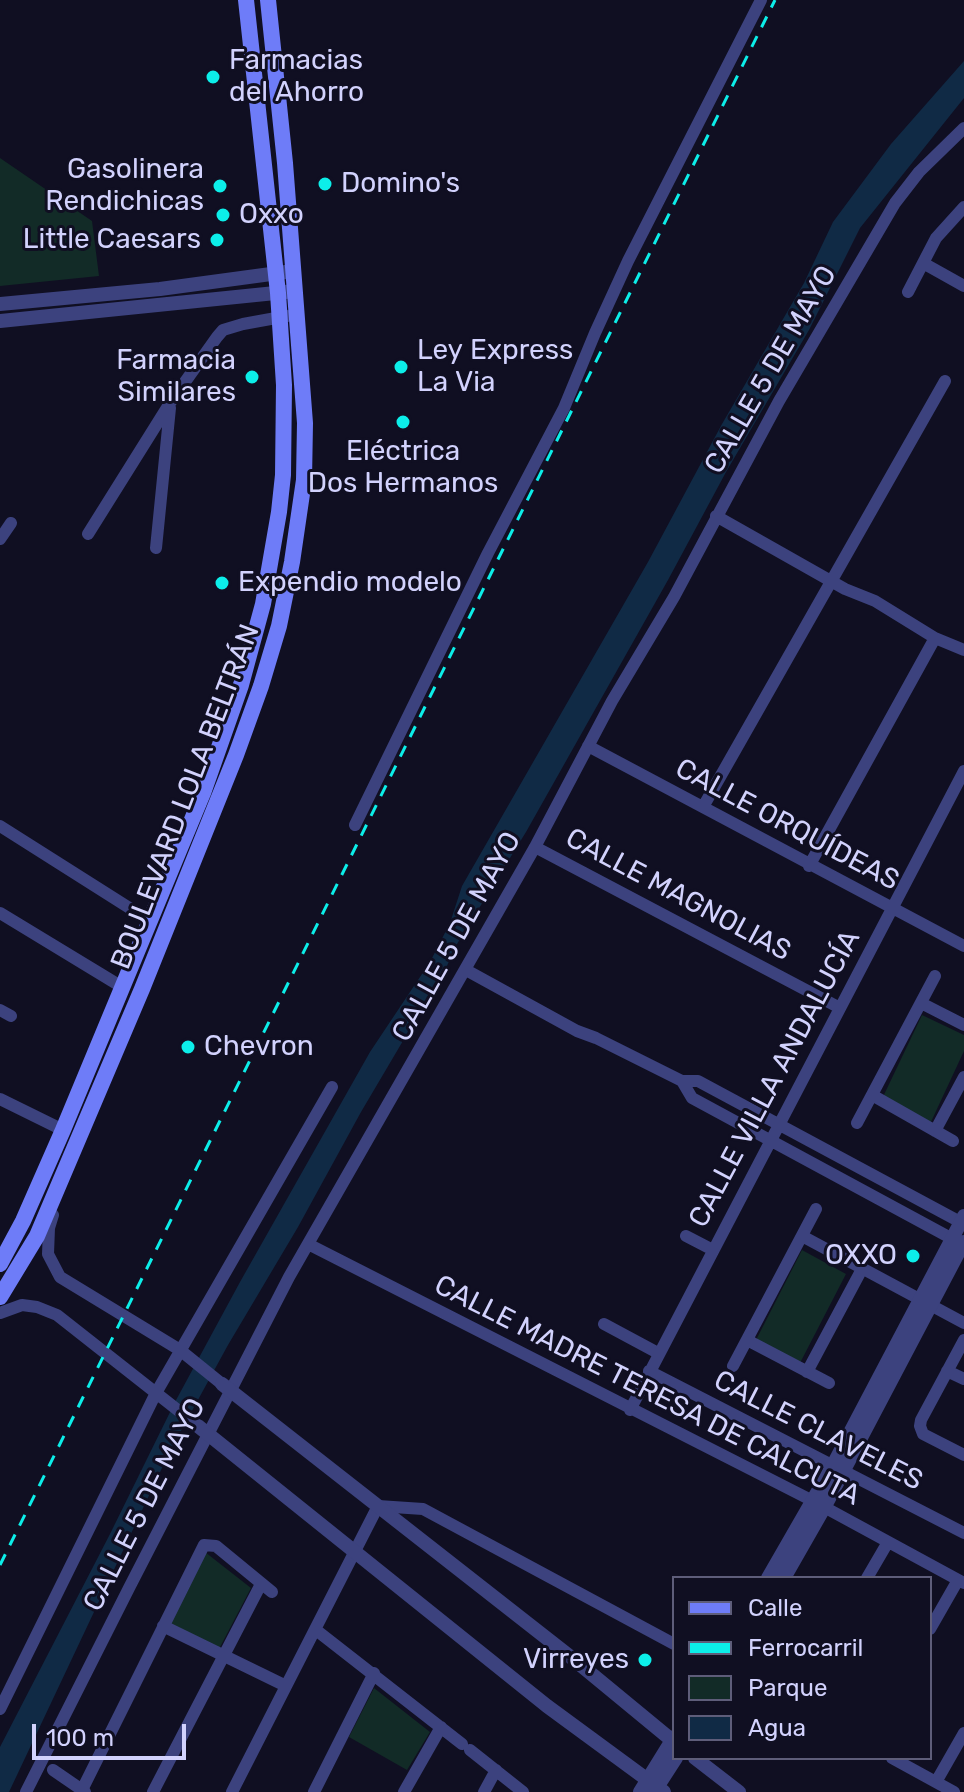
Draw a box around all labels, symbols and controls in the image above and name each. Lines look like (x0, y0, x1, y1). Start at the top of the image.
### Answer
place label: Farmacias del Ahorro (229, 44, 364, 110)
marker: Farmacias del Ahorro (204, 68, 222, 86)
place label: Gasolinera Rendichicas (45, 153, 204, 219)
place label: Domino's (341, 167, 460, 201)
marker: Domino's (316, 175, 334, 193)
marker: Gasolinera Rendichicas (211, 177, 229, 195)
place label: Oxxo (239, 198, 304, 232)
marker: Oxxo (214, 206, 232, 224)
place label: Little Caesars (23, 223, 201, 257)
marker: Little Caesars (208, 231, 226, 249)
street label: CALLE 5 DE MAYO (698, 260, 844, 480)
place label: Ley Express La Via (417, 334, 573, 400)
place label: Farmacia Similares (116, 344, 236, 410)
marker: Ley Express La Via (392, 358, 410, 376)
marker: Farmacia Similares (243, 368, 261, 386)
marker: Eléctrica Dos Hermanos (394, 413, 412, 431)
place label: Eléctrica Dos Hermanos (308, 435, 498, 501)
place label: Expendio modelo (238, 566, 462, 600)
marker: Expendio modelo (213, 574, 231, 592)
street label: BOULEVARD LOLA BELTRÁN (105, 620, 267, 974)
street label: CALLE ORQUÍDEAS (670, 752, 904, 898)
street label: CALLE MAGNOLIAS (560, 821, 796, 969)
street label: CALLE 5 DE MAYO (385, 826, 529, 1048)
street label: CALLE VILLA ANDALUCÍA (682, 925, 868, 1233)
place label: Chevron (204, 1030, 314, 1064)
marker: Chevron (179, 1038, 197, 1056)
place label: OXXO (825, 1239, 897, 1273)
marker: OXXO (904, 1247, 922, 1265)
street label: CALLE MADRE TERESA DE CALCUTA (429, 1269, 865, 1513)
street label: CALLE CLAVELES (708, 1364, 928, 1498)
street label: CALLE 5 DE MAYO (77, 1393, 213, 1617)
legend (672, 1576, 932, 1760)
text: Calle (748, 1594, 802, 1622)
text: Ferrocarril (748, 1634, 863, 1662)
place label: Virreyes (523, 1643, 629, 1677)
marker: Virreyes (636, 1651, 654, 1669)
text: Parque (748, 1674, 827, 1702)
scale bar (36, 1708, 190, 1758)
text: Agua (748, 1714, 806, 1742)
text: 100 m (46, 1724, 114, 1752)

